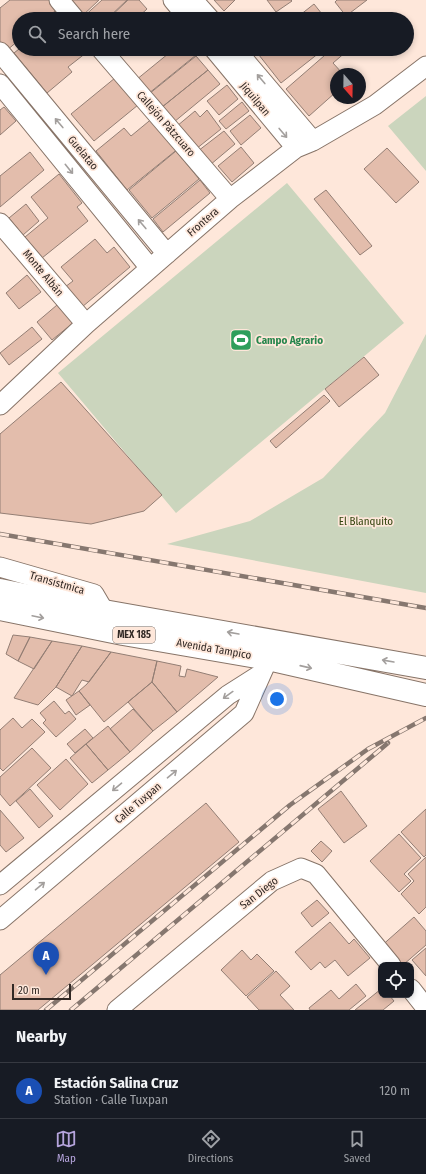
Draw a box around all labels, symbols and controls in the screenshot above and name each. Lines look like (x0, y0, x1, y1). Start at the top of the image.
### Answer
search box (12, 12, 414, 56)
icon: search (26, 23, 48, 45)
text: Search here (58, 25, 130, 43)
north arrow (330, 68, 366, 104)
one-way arrow (256, 74, 265, 85)
street label: Jiquilpan (237, 79, 273, 119)
street label: Callejón Pátzcuaro (134, 89, 198, 160)
one-way arrow (55, 118, 64, 129)
one-way arrow (279, 127, 288, 138)
street label: Guelatao (65, 133, 101, 173)
one-way arrow (65, 163, 73, 174)
street label: Frontera (185, 205, 221, 239)
one-way arrow (137, 218, 146, 229)
street label: Monte Albán (20, 247, 66, 299)
sports icon: Campo Agrario (228, 327, 254, 353)
place label: Campo Agrario (256, 334, 323, 347)
park label: El Blanquito (339, 515, 393, 528)
street label: Transístmica (28, 569, 86, 597)
one-way arrow (31, 614, 44, 622)
road number: MEX 185 (113, 627, 155, 643)
one-way arrow (227, 629, 240, 637)
street label: Avenida Tampico (176, 636, 253, 662)
one-way arrow (382, 657, 395, 665)
one-way arrow (299, 664, 312, 672)
your location (267, 689, 287, 709)
one-way arrow (223, 691, 234, 699)
one-way arrow (166, 770, 177, 779)
street label: Calle Tuxpan (112, 780, 164, 826)
one-way arrow (112, 783, 123, 792)
street label: San Diego (237, 874, 281, 912)
one-way arrow (35, 881, 46, 890)
pin: A (33, 942, 59, 975)
map controls (378, 962, 414, 998)
button: locate (378, 962, 414, 998)
scale bar (12, 982, 71, 1001)
text: 20 m (18, 984, 40, 997)
text: Nearby (16, 1026, 67, 1047)
text: Estación Salina Cruz (54, 1074, 178, 1092)
text: A (25, 1083, 33, 1098)
text: 120 m (379, 1083, 410, 1098)
text: Station · Calle Tuxpan (54, 1092, 168, 1107)
tab: Map (55, 1128, 77, 1165)
tab: Directions (188, 1128, 233, 1165)
tab: Saved (344, 1128, 371, 1165)

